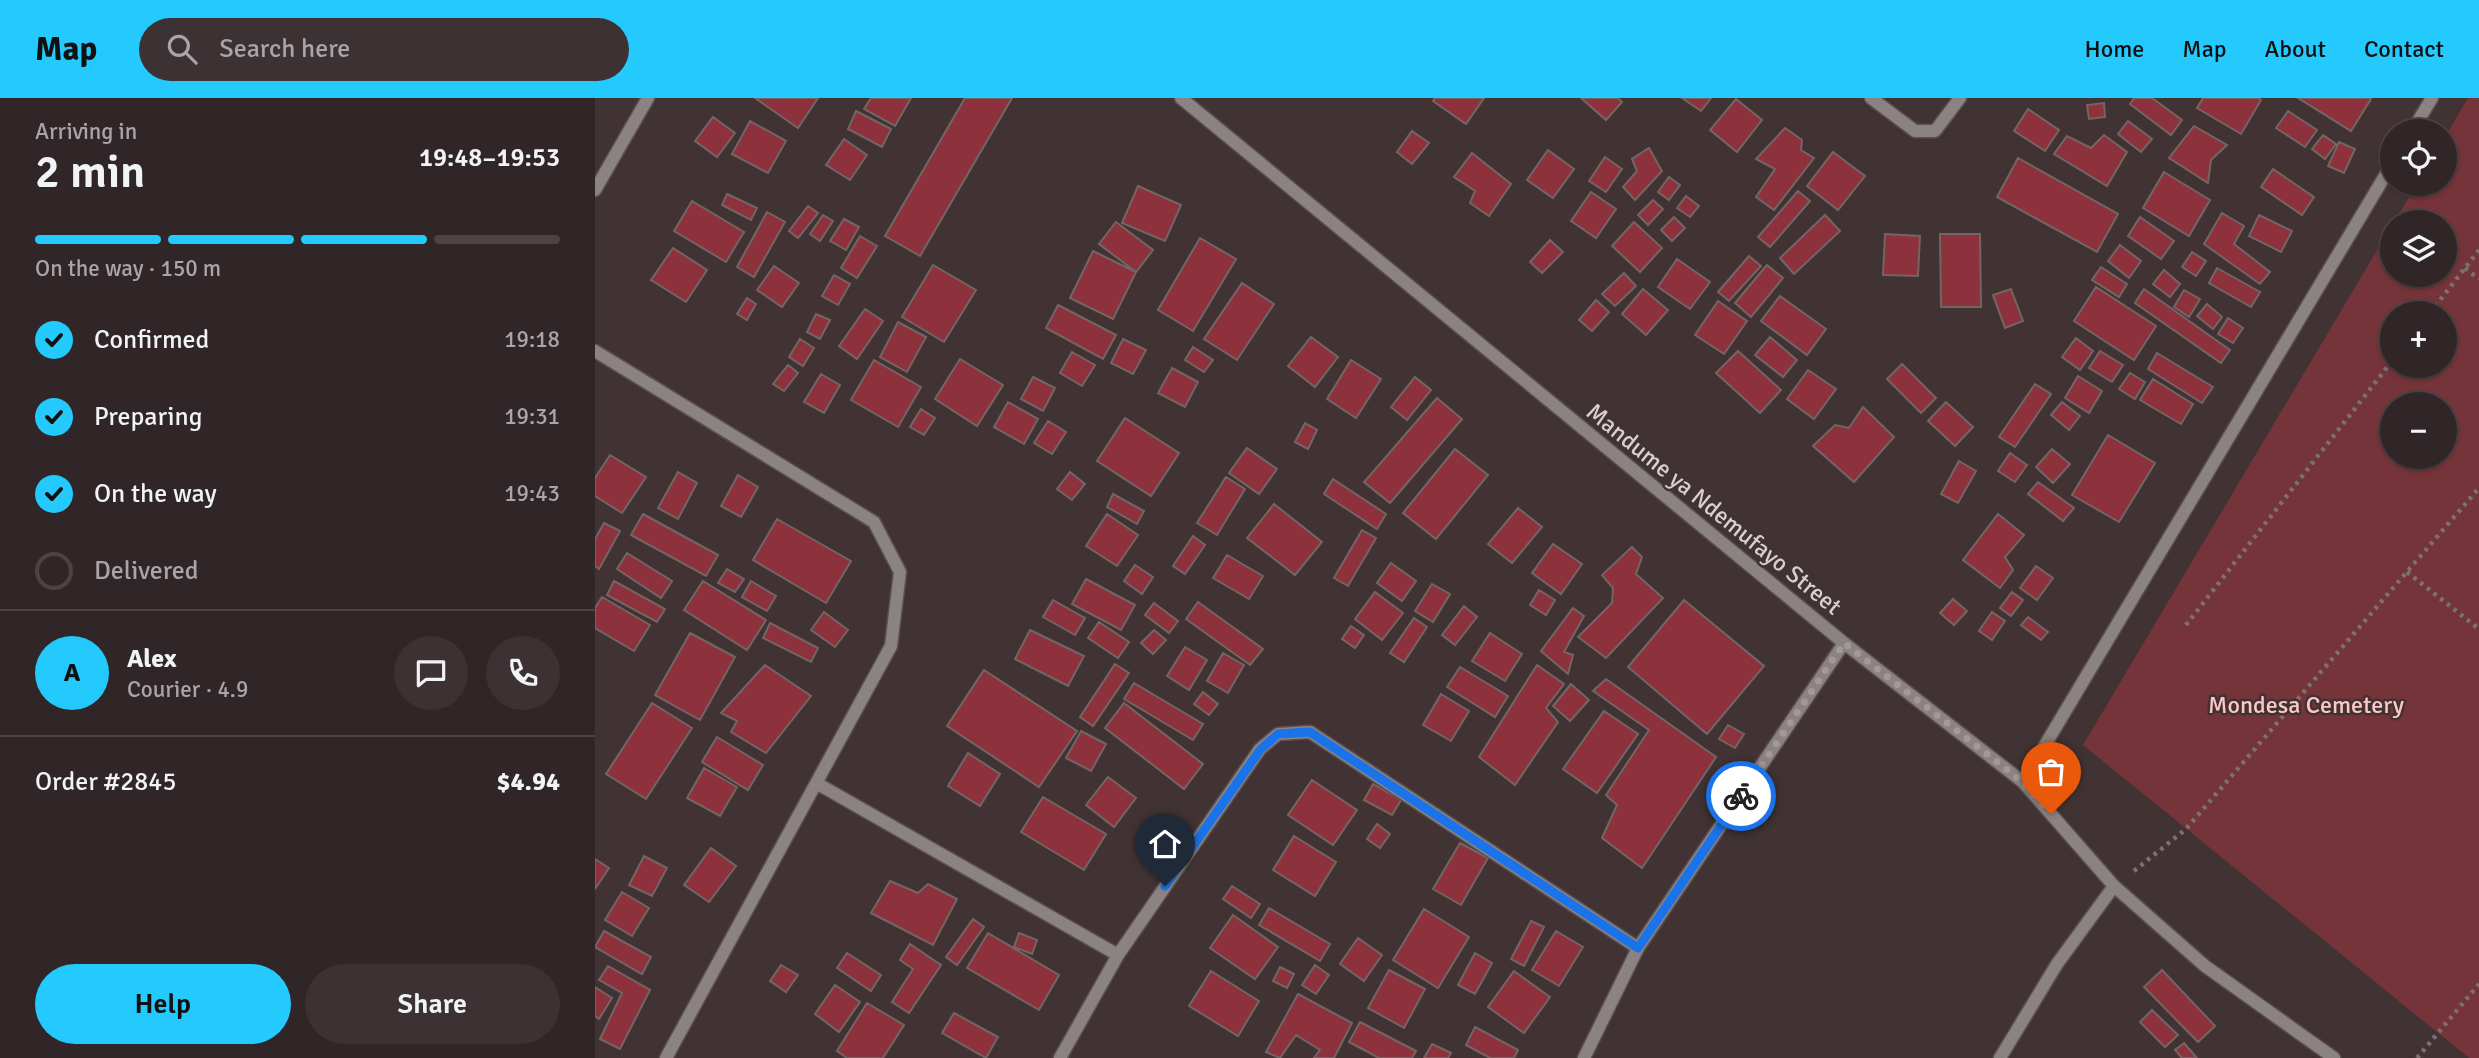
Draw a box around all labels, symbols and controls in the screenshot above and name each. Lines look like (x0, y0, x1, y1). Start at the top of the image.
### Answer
search box (139, 18, 629, 81)
text: Map (35, 29, 97, 70)
icon: search (163, 30, 201, 68)
text: Search here (219, 33, 350, 65)
text: Home (2084, 34, 2144, 64)
text: Map (2182, 34, 2227, 64)
text: About (2265, 34, 2326, 64)
text: Contact (2364, 34, 2444, 64)
text: Arriving in (35, 117, 137, 146)
map controls (2380, 119, 2457, 469)
button: locate (2380, 119, 2457, 196)
text: 19:48–19:53 (419, 142, 560, 174)
text: 2 min (35, 144, 145, 200)
button: layers (2380, 210, 2457, 287)
text: On the way · 150 m (35, 254, 221, 283)
button: + (2380, 301, 2457, 378)
icon: check (35, 321, 73, 359)
text: Confirmed (94, 324, 209, 356)
text: 19:18 (504, 325, 560, 354)
button: − (2380, 392, 2457, 469)
street label: Mandume ya Ndemufayo Street (1580, 397, 1848, 621)
icon: check (35, 398, 73, 436)
text: Preparing (94, 401, 202, 433)
text: 19:31 (504, 402, 560, 431)
icon: check (35, 475, 73, 513)
text: On the way (94, 478, 217, 510)
text: 19:43 (504, 479, 560, 508)
text: Delivered (94, 555, 199, 587)
button: chat (394, 636, 468, 710)
button: phone (486, 636, 560, 710)
text: Alex (127, 643, 177, 675)
text: A (64, 657, 80, 689)
text: Courier · 4.9 (127, 675, 248, 704)
park label: Mondesa Cemetery (2208, 690, 2404, 720)
pin (2021, 742, 2081, 814)
icon: bag (2032, 753, 2070, 791)
courier (1706, 761, 1776, 831)
text: Order #2845 (35, 766, 176, 798)
text: $4.94 (496, 766, 560, 798)
icon: bike (1722, 777, 1760, 815)
pin (1135, 814, 1195, 886)
icon: home (1146, 825, 1184, 863)
button: Help (35, 964, 291, 1044)
button: Share (305, 964, 560, 1044)

